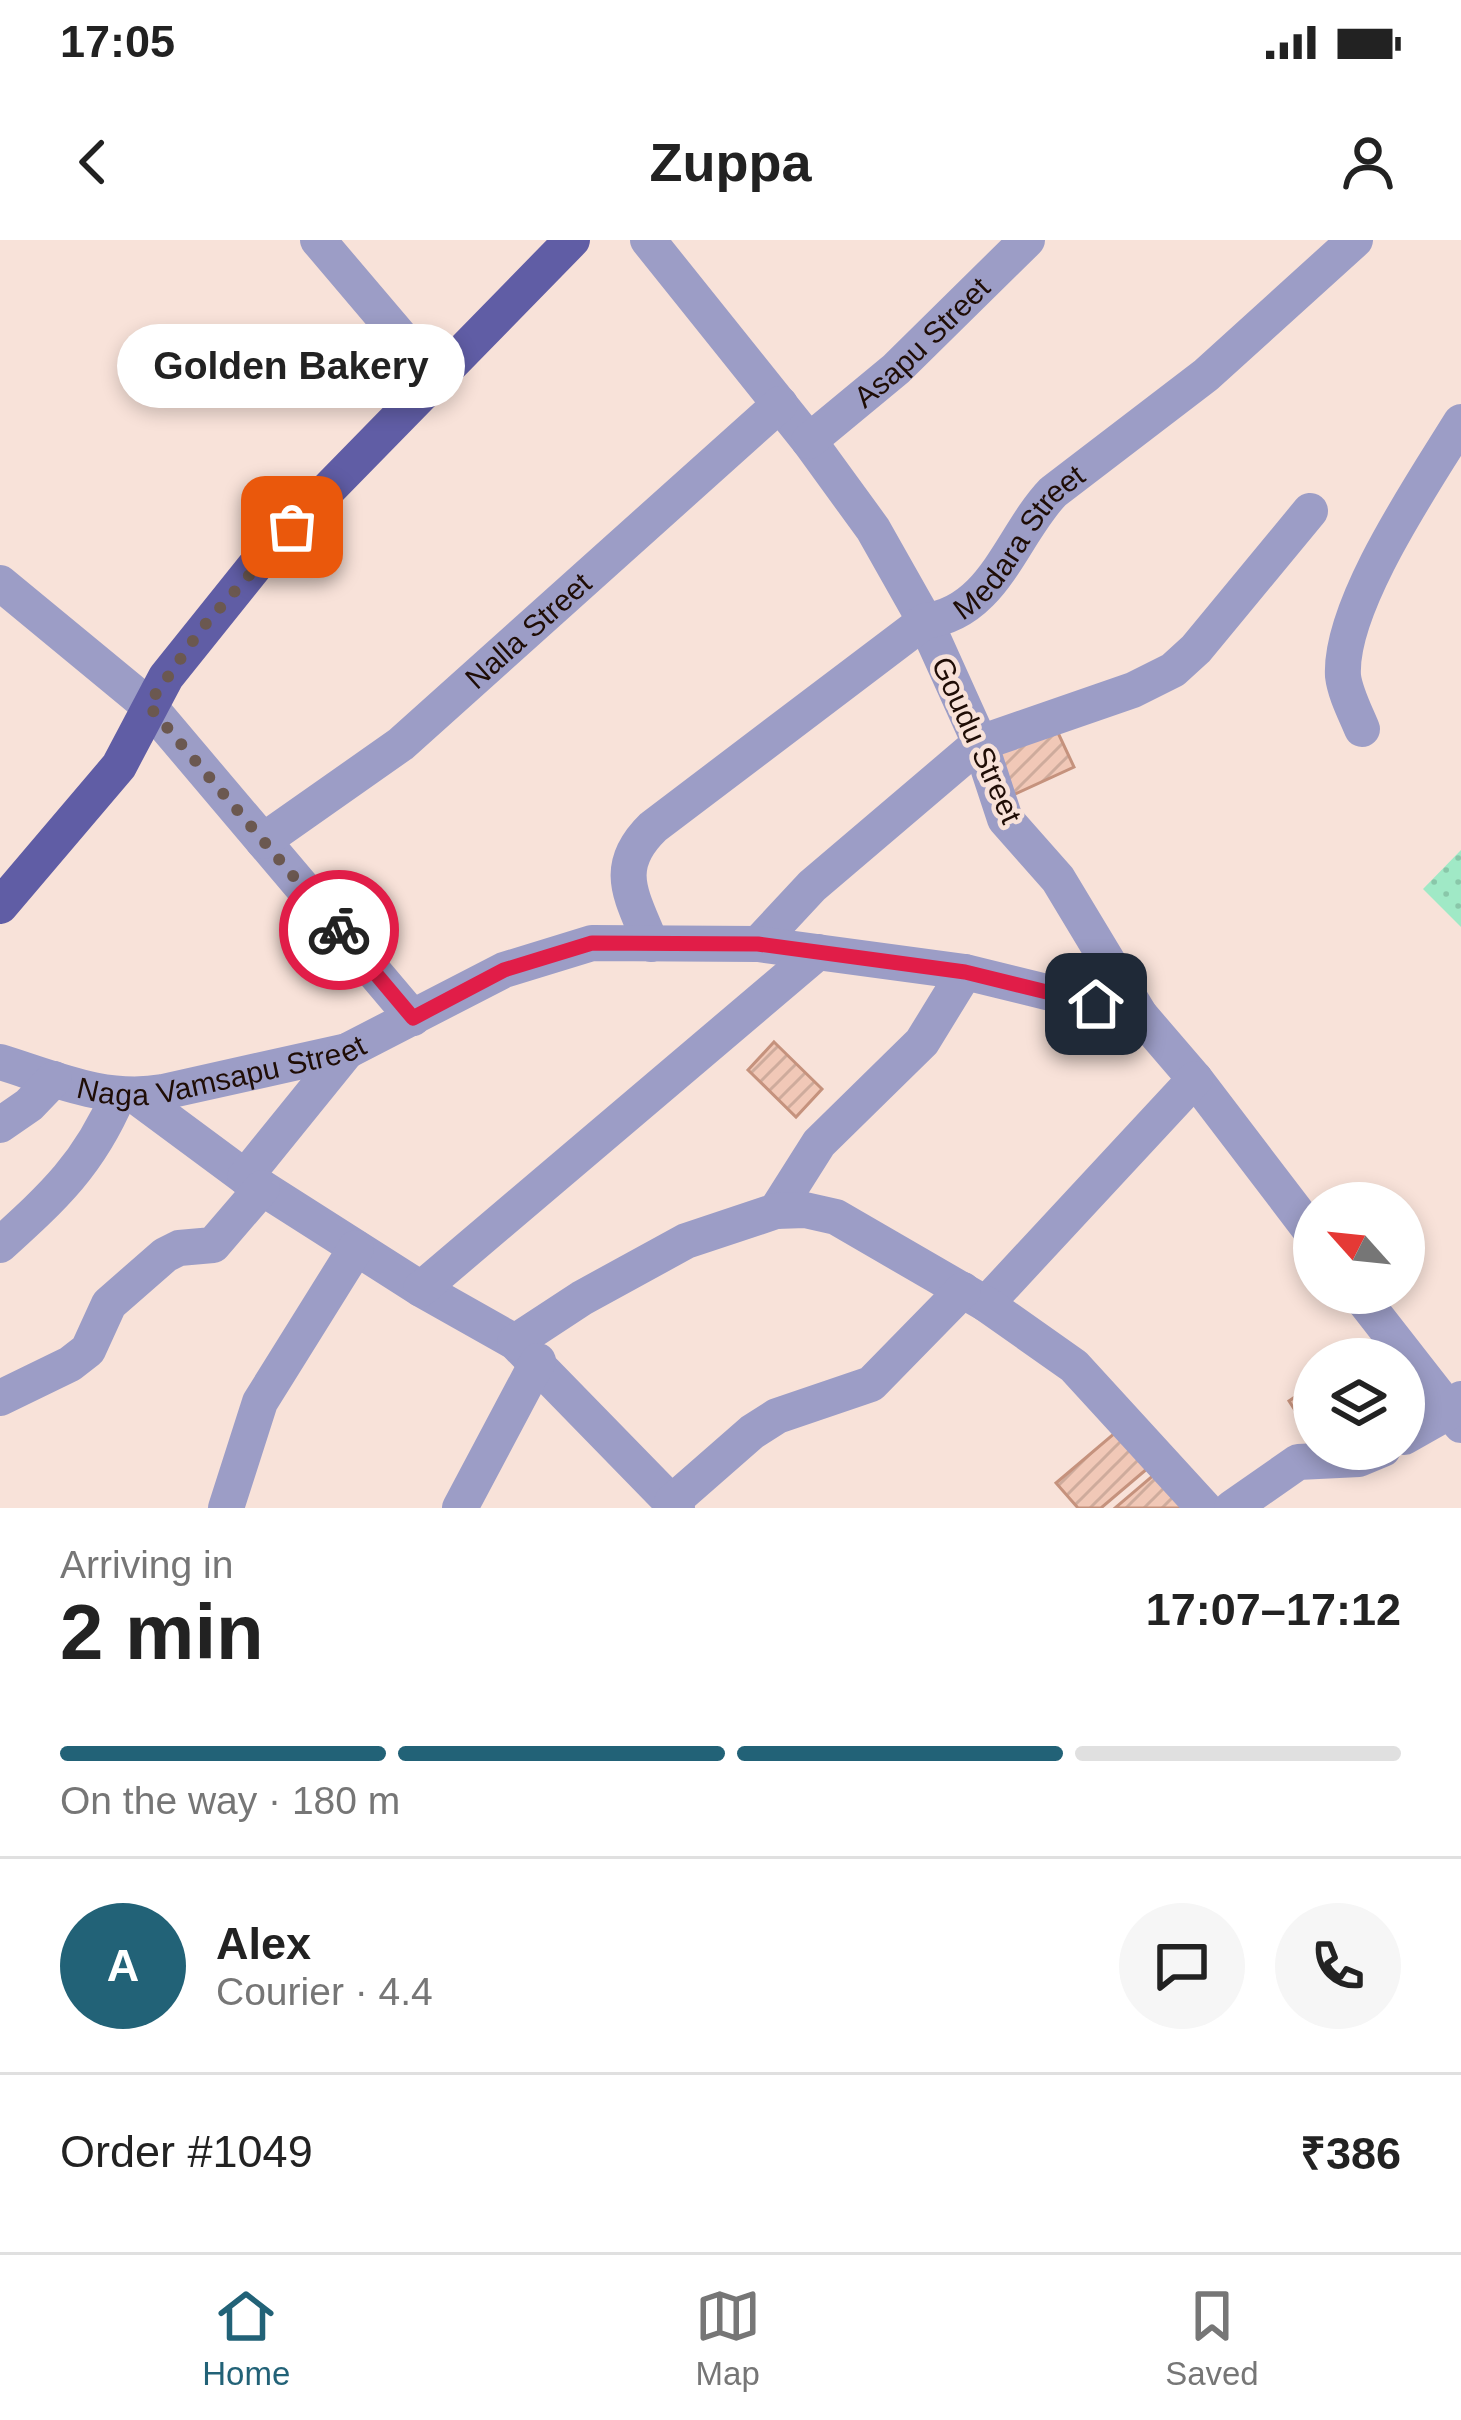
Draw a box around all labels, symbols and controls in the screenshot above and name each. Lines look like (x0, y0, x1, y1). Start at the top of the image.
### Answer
text: 17:05 (60, 16, 175, 67)
icon: back (60, 129, 126, 195)
icon: person (1335, 129, 1401, 195)
text: Zuppa (650, 132, 811, 192)
street label: Asapu Street (847, 270, 996, 413)
callout: Golden Bakery (118, 323, 466, 407)
text: Golden Bakery (153, 344, 429, 387)
street label: Medara Street (947, 457, 1091, 626)
pin (241, 476, 343, 578)
icon: bag (259, 494, 325, 560)
street label: Nalla Street (458, 565, 598, 695)
street label: Goudu Street (926, 652, 1029, 829)
courier (279, 870, 399, 990)
icon: bike (306, 897, 372, 963)
pin (1045, 953, 1147, 1055)
icon: home (1063, 971, 1129, 1037)
street label: Naga Vamsapu Street (74, 1028, 372, 1111)
north arrow (1293, 1182, 1425, 1314)
map controls (1293, 1182, 1425, 1470)
button: layers (1293, 1338, 1425, 1470)
text: Arriving in (60, 1543, 233, 1586)
text: 17:07–17:12 (1146, 1584, 1401, 1635)
text: 2 min (60, 1588, 264, 1676)
text: On the way · 180 m (60, 1779, 400, 1822)
button: chat (1119, 1903, 1245, 2029)
button: phone (1275, 1903, 1401, 2029)
text: Alex (216, 1918, 311, 1969)
text: A (107, 1940, 139, 1991)
text: Courier · 4.4 (216, 1970, 433, 2013)
text: Order #1049 (60, 2126, 313, 2177)
text: ₹386 (1300, 2128, 1401, 2179)
tab: Home (202, 2283, 290, 2393)
tab: Map (695, 2283, 761, 2393)
tab: Saved (1165, 2283, 1259, 2393)

